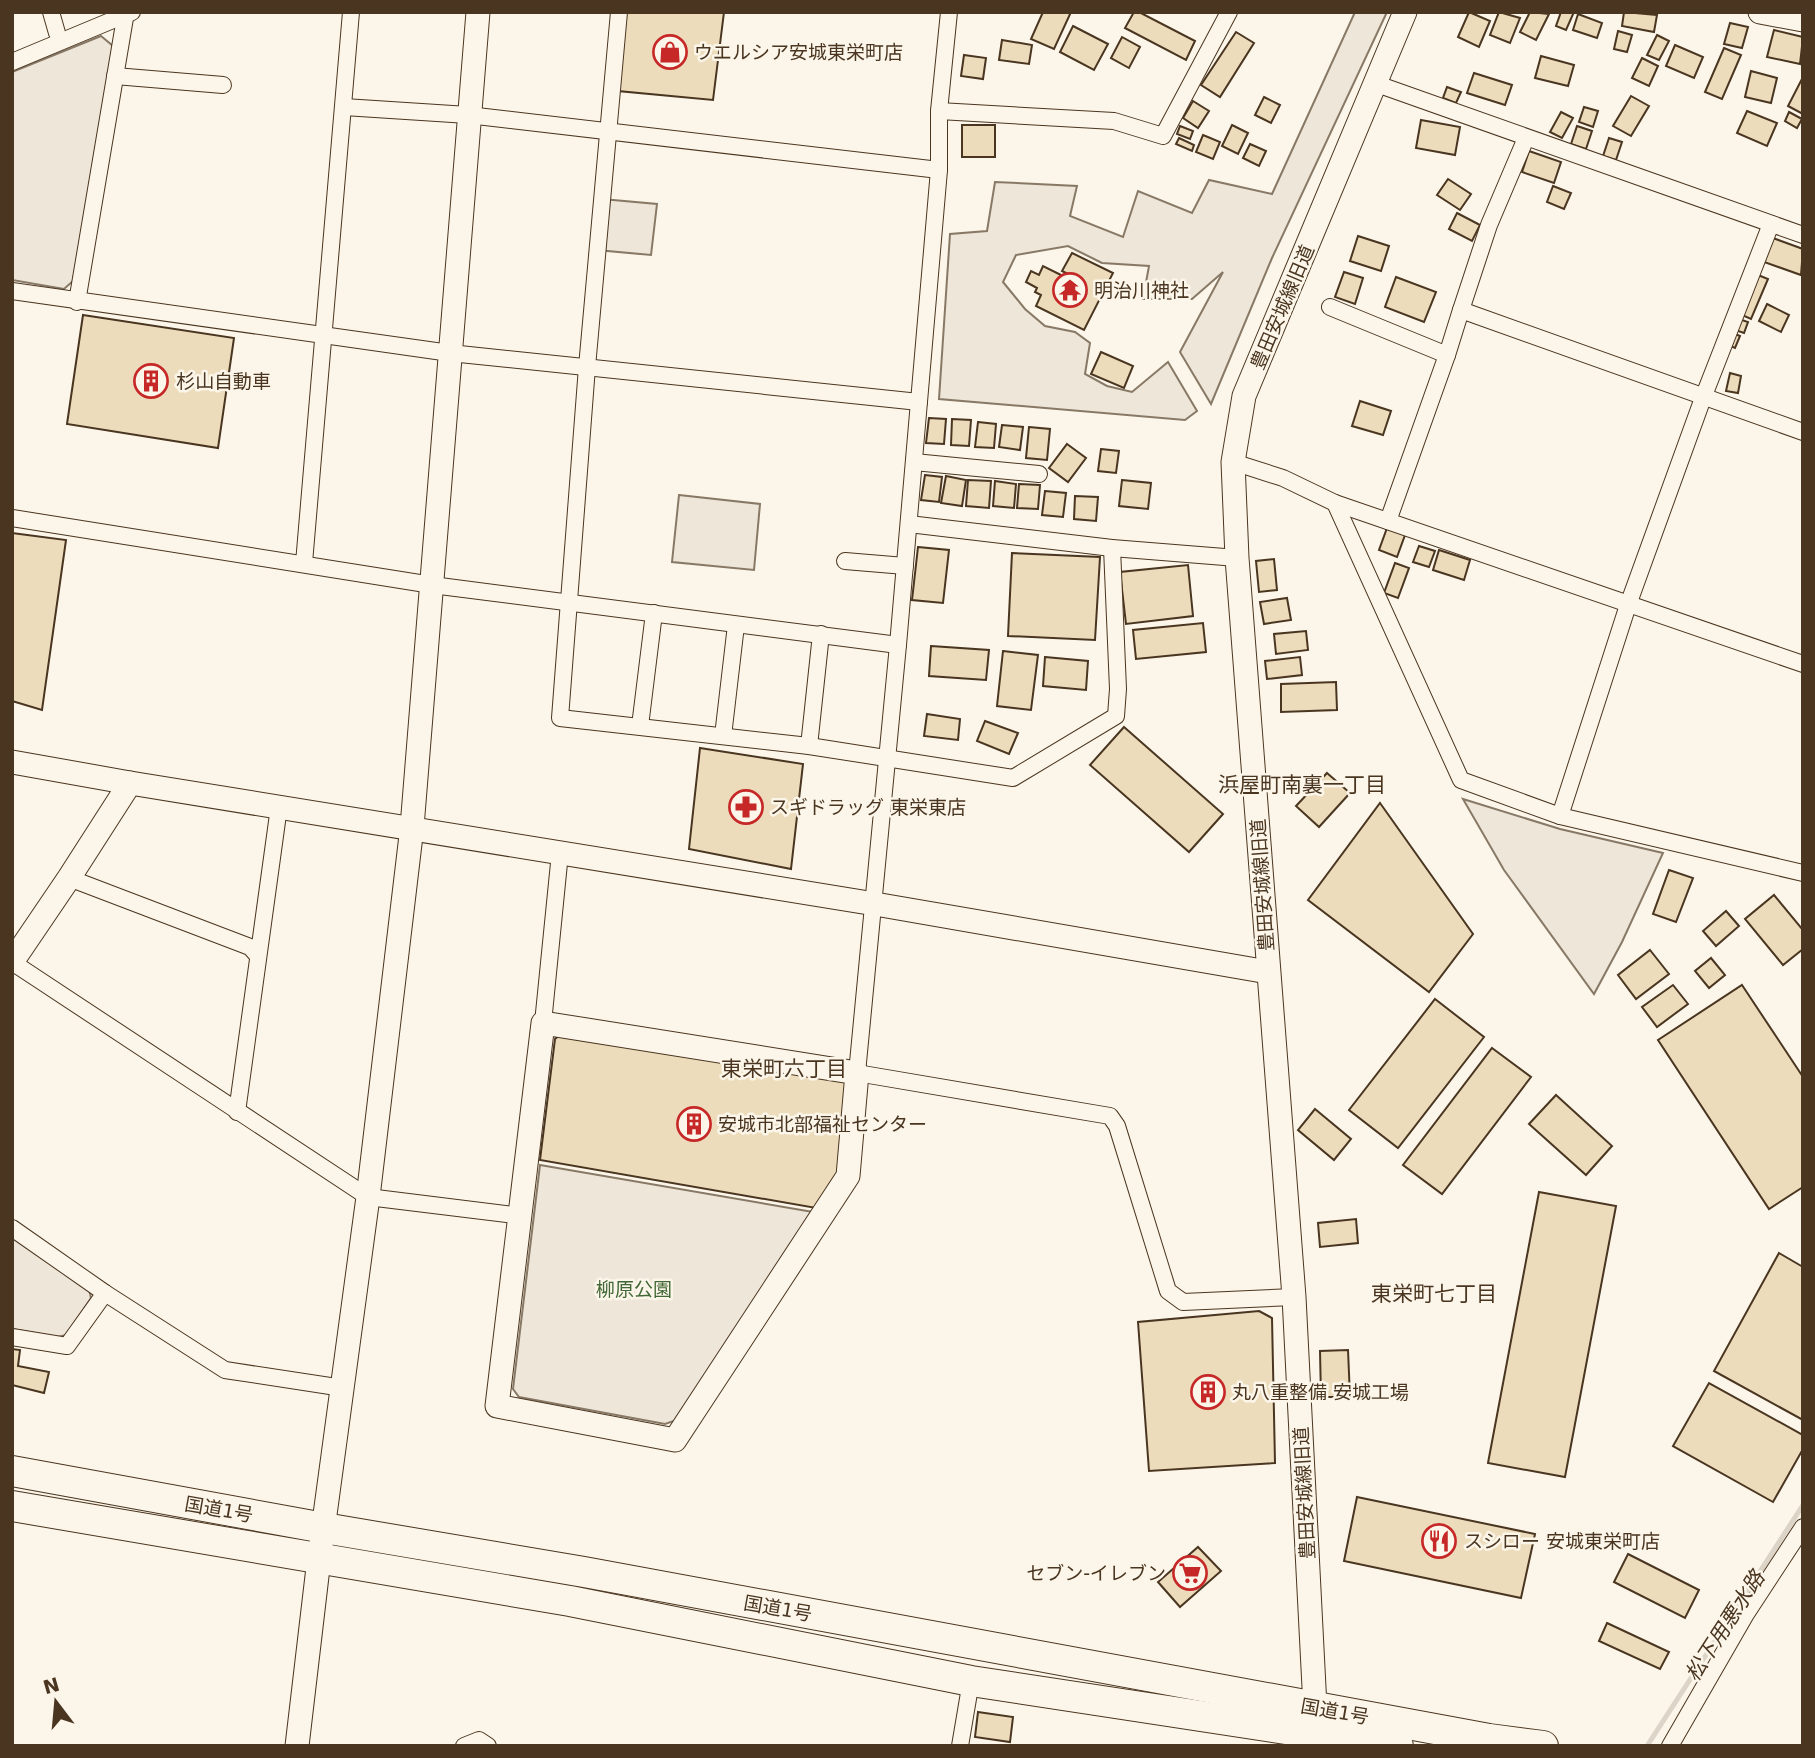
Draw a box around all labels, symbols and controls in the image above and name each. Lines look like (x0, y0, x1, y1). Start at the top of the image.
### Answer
shop icon: ウエルシア安城東栄町店 (651, 33, 689, 71)
place label: ウエルシア安城東栄町店 (694, 41, 903, 63)
street label: 豊田安城線旧道 (1246, 241, 1318, 373)
temple icon: 明治川神社 (1051, 271, 1089, 309)
place label: 明治川神社 (1094, 279, 1189, 301)
building icon: 杉山自動車 (132, 362, 170, 400)
place label: 杉山自動車 (176, 370, 271, 392)
district label: 浜屋町南裏一丁目 (1218, 773, 1386, 797)
pharmacy icon: スギドラッグ 東栄東店 (727, 788, 765, 826)
place label: スギドラッグ 東栄東店 (770, 796, 966, 818)
street label: 豊田安城線旧道 (1246, 818, 1278, 952)
district label: 東栄町六丁目 (721, 1057, 847, 1081)
building icon: 安城市北部福祉センター (675, 1105, 713, 1143)
place label: 安城市北部福祉センター (718, 1113, 927, 1135)
park label: 柳原公園 (596, 1278, 672, 1300)
district label: 東栄町七丁目 (1371, 1282, 1497, 1306)
building icon: 丸八重整備 安城工場 (1189, 1373, 1227, 1411)
place label: 丸八重整備 安城工場 (1232, 1381, 1409, 1403)
street label: 豊田安城線旧道 (1290, 1426, 1318, 1560)
street label: 国道1号 (183, 1492, 255, 1526)
restaurant icon: スシロー 安城東栄町店 (1420, 1522, 1458, 1560)
place label: スシロー 安城東栄町店 (1464, 1530, 1660, 1552)
supermarket icon: セブン-イレブン (1171, 1554, 1209, 1592)
place label: セブン-イレブン (1026, 1562, 1166, 1584)
water label: 松下用悪水路 (1681, 1565, 1770, 1685)
street label: 国道1号 (742, 1591, 814, 1625)
north arrow (21, 1667, 91, 1737)
text: N (41, 1673, 62, 1698)
street label: 国道1号 (1299, 1694, 1371, 1728)

